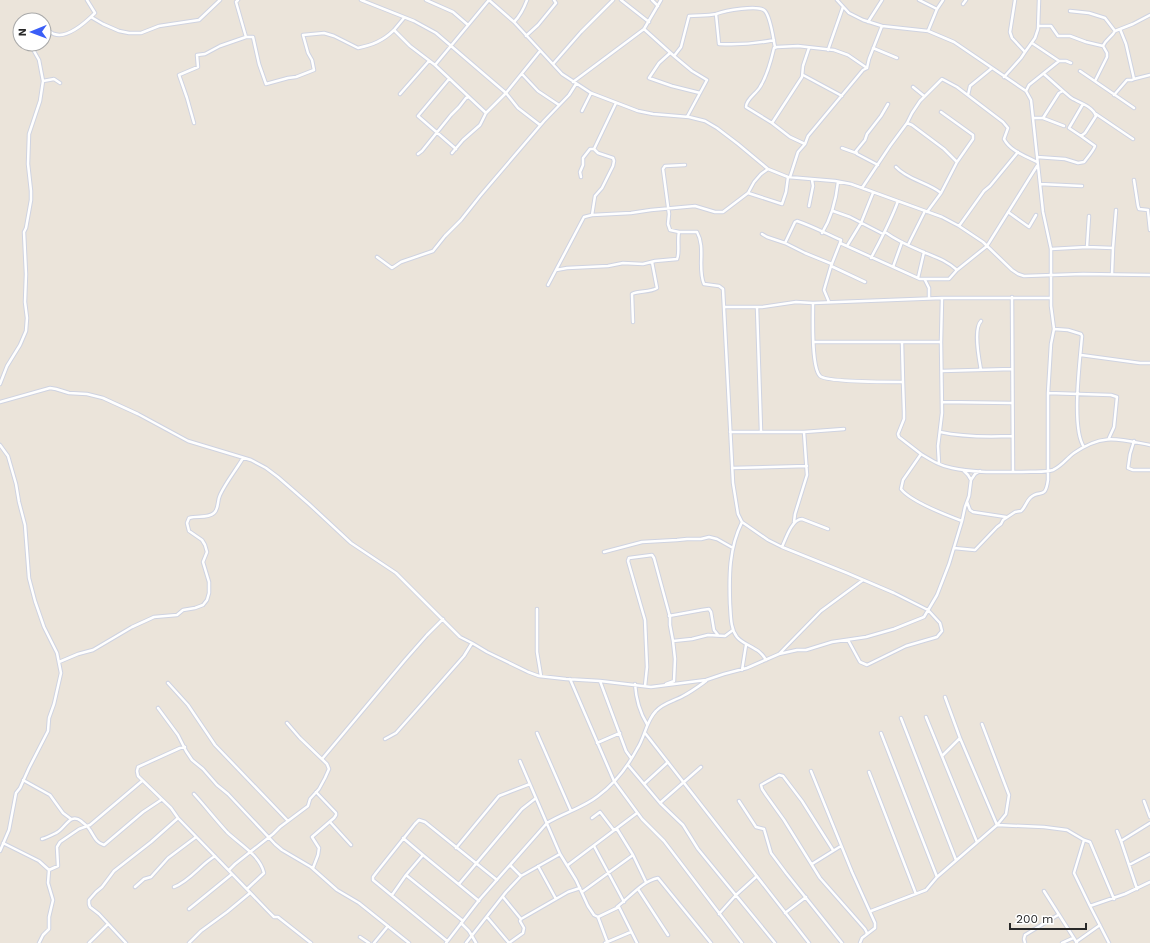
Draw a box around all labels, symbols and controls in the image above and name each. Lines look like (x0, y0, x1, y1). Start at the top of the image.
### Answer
north arrow (12, 12, 52, 52)
text: N (16, 28, 29, 36)
scale bar (1010, 905, 1086, 931)
text: 200 m (1016, 912, 1053, 926)

